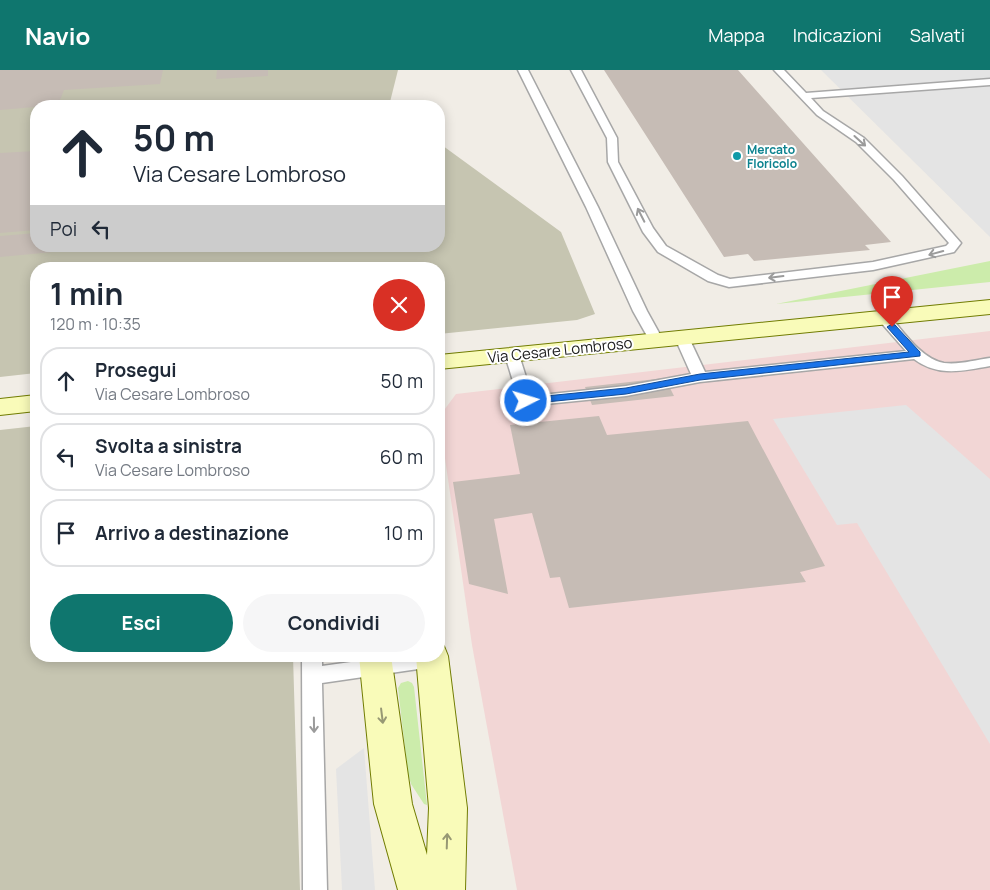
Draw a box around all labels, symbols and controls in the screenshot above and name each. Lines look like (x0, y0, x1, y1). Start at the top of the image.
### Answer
text: Navio (25, 19, 90, 52)
text: Mappa (708, 23, 765, 47)
text: Indicazioni (793, 23, 882, 47)
text: Salvati (910, 23, 965, 47)
text: 50 m (133, 114, 215, 162)
icon: ahead (50, 120, 115, 185)
one-way arrow (853, 135, 866, 147)
place label: Mercato Floricolo (747, 141, 797, 172)
marker: Mercato Floricolo (731, 150, 743, 162)
text: Via Cesare Lombroso (133, 159, 346, 189)
one-way arrow (636, 208, 646, 223)
icon: left (87, 215, 115, 243)
text: Poi (50, 216, 77, 242)
one-way arrow (929, 248, 945, 258)
one-way arrow (768, 272, 784, 282)
text: 1 min (50, 273, 123, 314)
pin (871, 276, 913, 327)
button: close (373, 279, 425, 331)
icon: arrive (878, 283, 906, 311)
text: 120 m · 10:35 (50, 313, 141, 335)
street label: Via Cesare Lombroso (487, 332, 633, 368)
text: Prosegui (95, 357, 177, 383)
icon: ahead (52, 367, 80, 395)
text: 50 m (381, 368, 423, 394)
position arrow (499, 374, 551, 426)
text: Via Cesare Lombroso (95, 383, 250, 405)
text: Svolta a sinistra (95, 433, 242, 459)
icon: left (52, 443, 80, 471)
text: 60 m (380, 444, 423, 470)
text: Via Cesare Lombroso (95, 459, 250, 481)
icon: arrive (52, 519, 80, 547)
text: Arrivo a destinazione (95, 520, 289, 546)
text: 10 m (384, 520, 423, 546)
button: Esci (50, 594, 233, 652)
button: Condividi (243, 594, 425, 652)
one-way arrow (377, 708, 387, 724)
one-way arrow (309, 716, 319, 732)
one-way arrow (442, 834, 452, 850)

